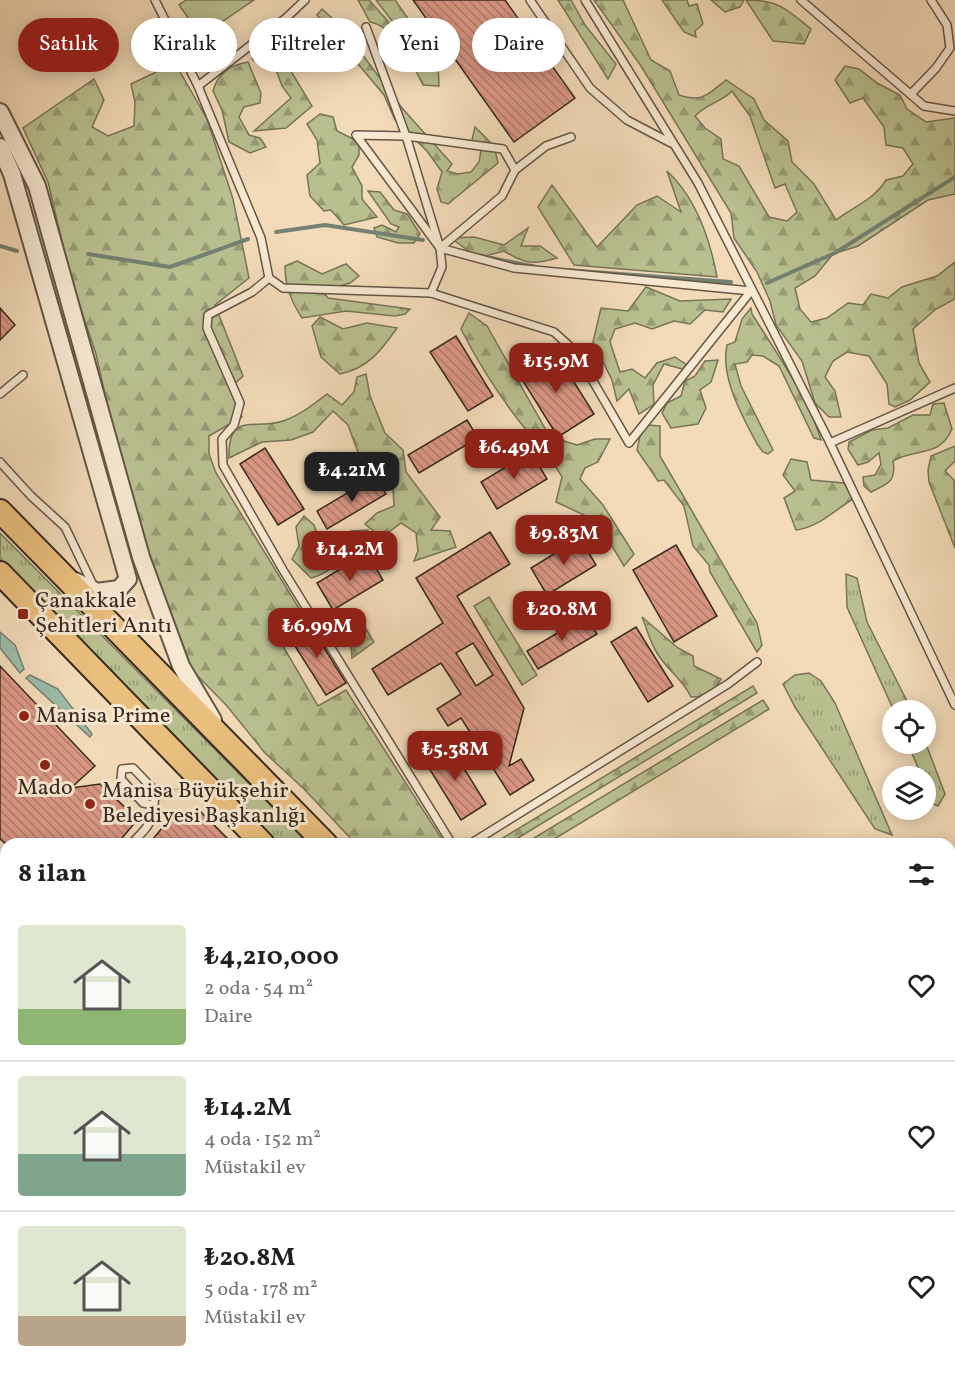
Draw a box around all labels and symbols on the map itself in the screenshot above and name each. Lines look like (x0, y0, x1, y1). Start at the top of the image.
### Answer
pin: ₺15.9M (507, 343, 605, 394)
pin: ₺6.49M (465, 429, 563, 480)
pin: ₺4.21M (303, 452, 401, 503)
pin: ₺9.83M (515, 515, 613, 566)
pin: ₺14.2M (301, 531, 399, 582)
place label: Çanakkale Şehitleri Anıtı (35, 586, 172, 642)
pin: ₺20.8M (513, 591, 611, 642)
marker: Çanakkale Şehitleri Anıtı (16, 607, 30, 621)
pin: ₺6.99M (268, 608, 366, 659)
place label: Manisa Prime (36, 701, 171, 732)
marker: Manisa Prime (17, 709, 31, 723)
pin: ₺5.38M (406, 731, 504, 782)
marker: Mado (38, 758, 52, 772)
place label: Mado (17, 773, 73, 804)
place label: Manisa Büyükşehir Belediyesi Başkanlığı (102, 776, 306, 832)
marker: Manisa Büyükşehir Belediyesi Başkanlığı (83, 797, 97, 811)

